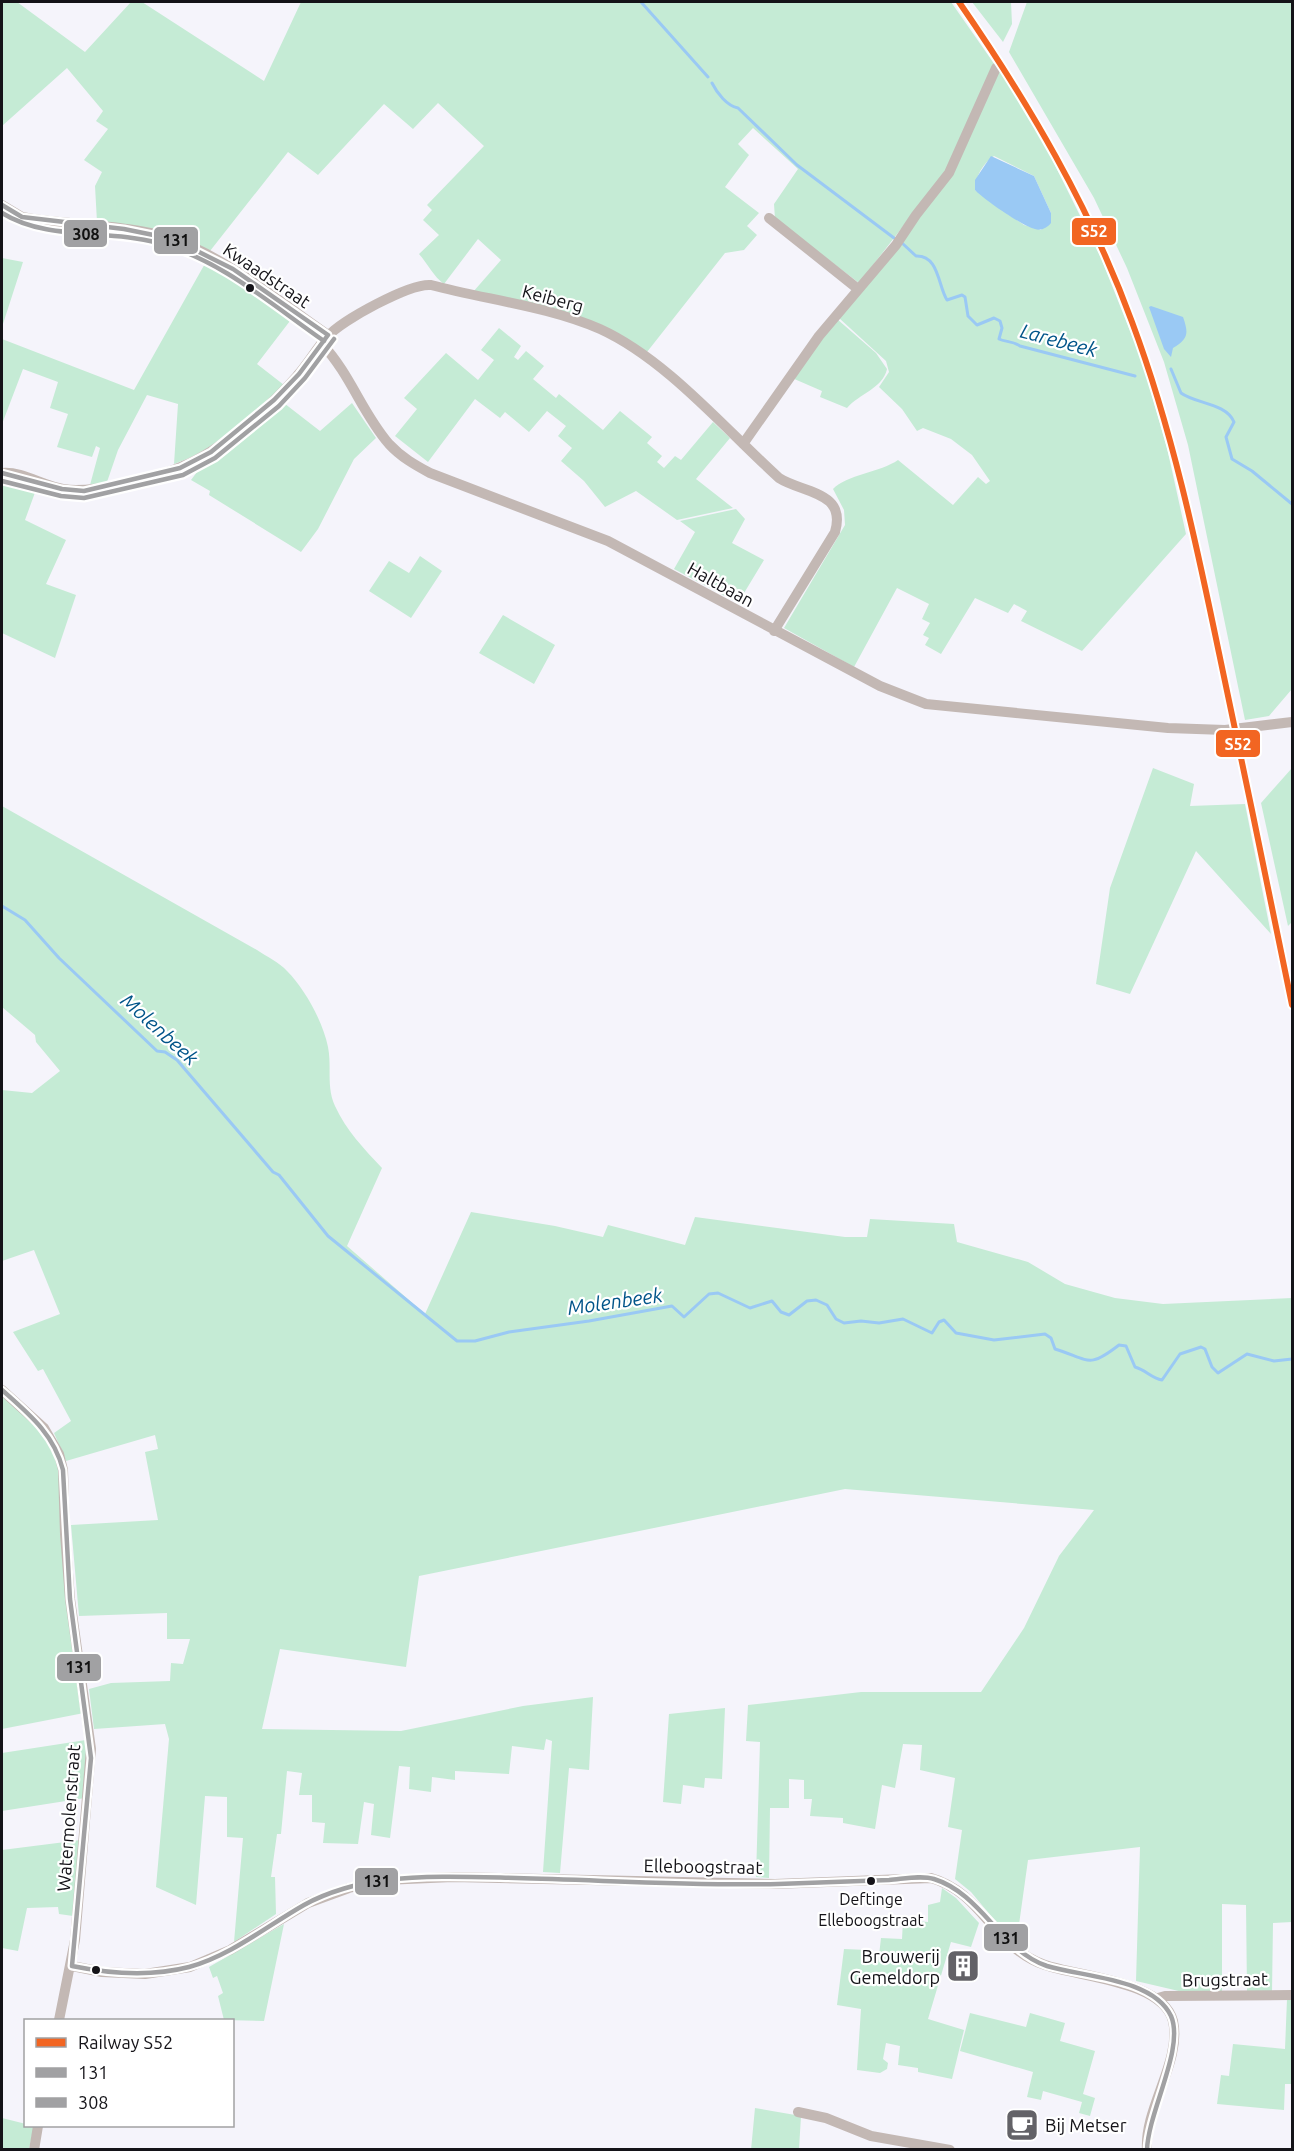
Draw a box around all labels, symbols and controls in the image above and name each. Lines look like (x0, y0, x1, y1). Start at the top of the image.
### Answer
line badge: S52 (1071, 217, 1117, 246)
line badge: 308 (63, 219, 108, 248)
text: S52 (1080, 222, 1108, 240)
text: 308 (72, 225, 100, 243)
line badge: 131 (153, 226, 199, 255)
text: 131 (162, 231, 190, 249)
street label: Kwaadstraat (220, 239, 314, 311)
street label: Keiberg (520, 280, 586, 316)
unlabelled marker (244, 282, 256, 294)
water label: Larebeek (1018, 319, 1101, 362)
street label: Haltbaan (684, 558, 758, 610)
line badge: S52 (1215, 729, 1261, 758)
text: S52 (1224, 735, 1252, 753)
water label: Molenbeek (117, 988, 204, 1070)
water label: Molenbeek (566, 1283, 665, 1319)
line badge: 131 (56, 1653, 102, 1682)
text: 131 (65, 1658, 93, 1676)
street label: Watermolenstraat (53, 1744, 83, 1892)
street label: Elleboogstraat (643, 1855, 763, 1877)
line badge: 131 (354, 1867, 399, 1896)
text: 131 (363, 1872, 391, 1890)
marker: Deftinge Elleboogstraat (865, 1875, 877, 1887)
place label: Deftinge Elleboogstraat (818, 1890, 924, 1929)
line badge: 131 (983, 1923, 1029, 1952)
text: 131 (992, 1929, 1020, 1947)
place label: Brouwerij Gemeldorp (850, 1946, 940, 1987)
building icon: Brouwerij Gemeldorp (945, 1948, 981, 1984)
unlabelled marker (90, 1964, 102, 1976)
street label: Brugstraat (1182, 1968, 1268, 1990)
legend (24, 2019, 234, 2127)
text: Railway S52 (78, 2032, 173, 2052)
text: 131 (78, 2062, 108, 2082)
text: 308 (78, 2092, 108, 2112)
cafe icon: Bij Metser (1004, 2107, 1040, 2143)
place label: Bij Metser (1045, 2115, 1127, 2135)

